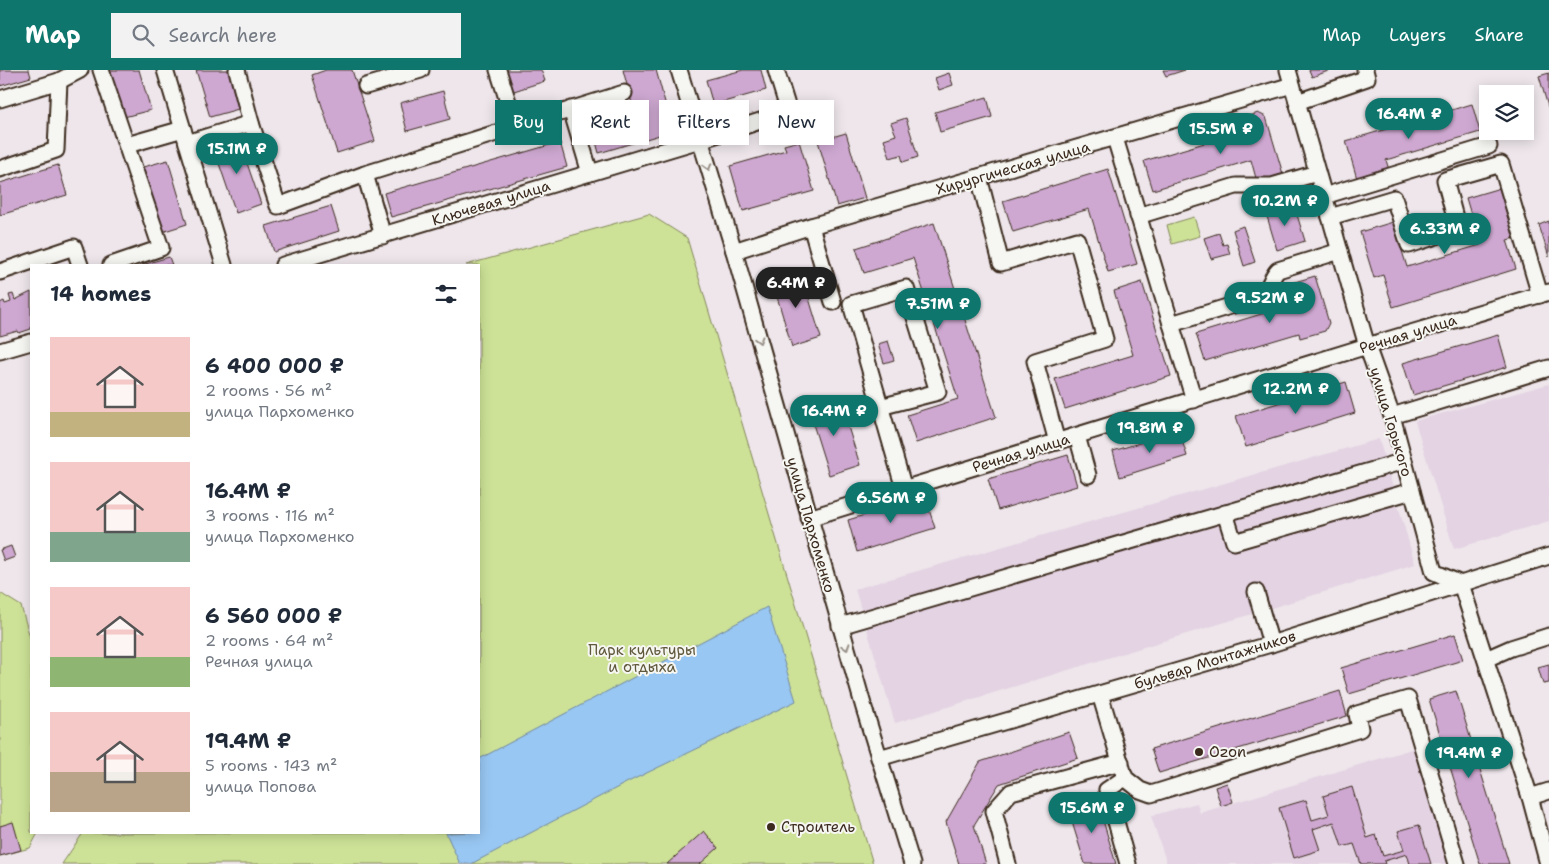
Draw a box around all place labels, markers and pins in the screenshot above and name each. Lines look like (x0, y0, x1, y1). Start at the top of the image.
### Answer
pin: 16.4M ₽ (1363, 98, 1455, 140)
pin: 15.5M ₽ (1175, 112, 1267, 155)
pin: 15.1M ₽ (191, 132, 283, 175)
pin: 10.2M ₽ (1239, 184, 1331, 227)
pin: 6.33M ₽ (1399, 212, 1491, 255)
pin: 6.4M ₽ (755, 266, 837, 309)
pin: 9.52M ₽ (1224, 282, 1316, 324)
pin: 7.51M ₽ (892, 288, 984, 330)
pin: 12.2M ₽ (1250, 372, 1342, 415)
pin: 16.4M ₽ (788, 394, 880, 437)
pin: 19.8M ₽ (1104, 412, 1196, 454)
pin: 6.56M ₽ (845, 482, 937, 524)
pin: 19.4M ₽ (1423, 736, 1515, 779)
place label: Ozon (1209, 742, 1246, 762)
marker: Ozon (1193, 746, 1205, 758)
pin: 15.6M ₽ (1046, 792, 1138, 834)
place label: Строитель (781, 817, 856, 837)
marker: Строитель (765, 821, 777, 833)

